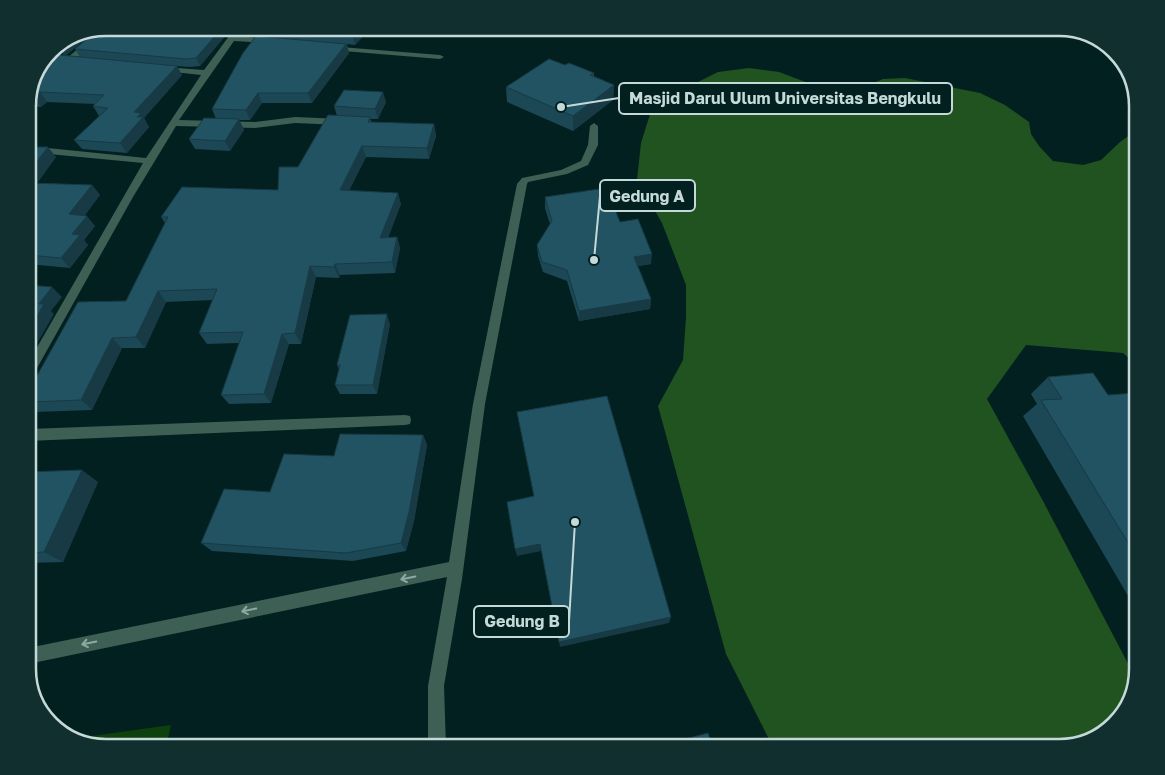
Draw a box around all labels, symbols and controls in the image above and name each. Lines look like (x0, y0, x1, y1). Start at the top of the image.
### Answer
callout: Masjid Darul Ulum Universitas Bengkulu (619, 83, 952, 114)
text: Masjid Darul Ulum Universitas Bengkulu (629, 88, 941, 108)
callout: Gedung A (600, 180, 695, 211)
text: Gedung A (609, 186, 685, 206)
one-way arrow (400, 573, 416, 583)
one-way arrow (241, 606, 257, 616)
callout: Gedung B (474, 606, 569, 637)
text: Gedung B (484, 611, 560, 631)
one-way arrow (82, 639, 98, 648)

